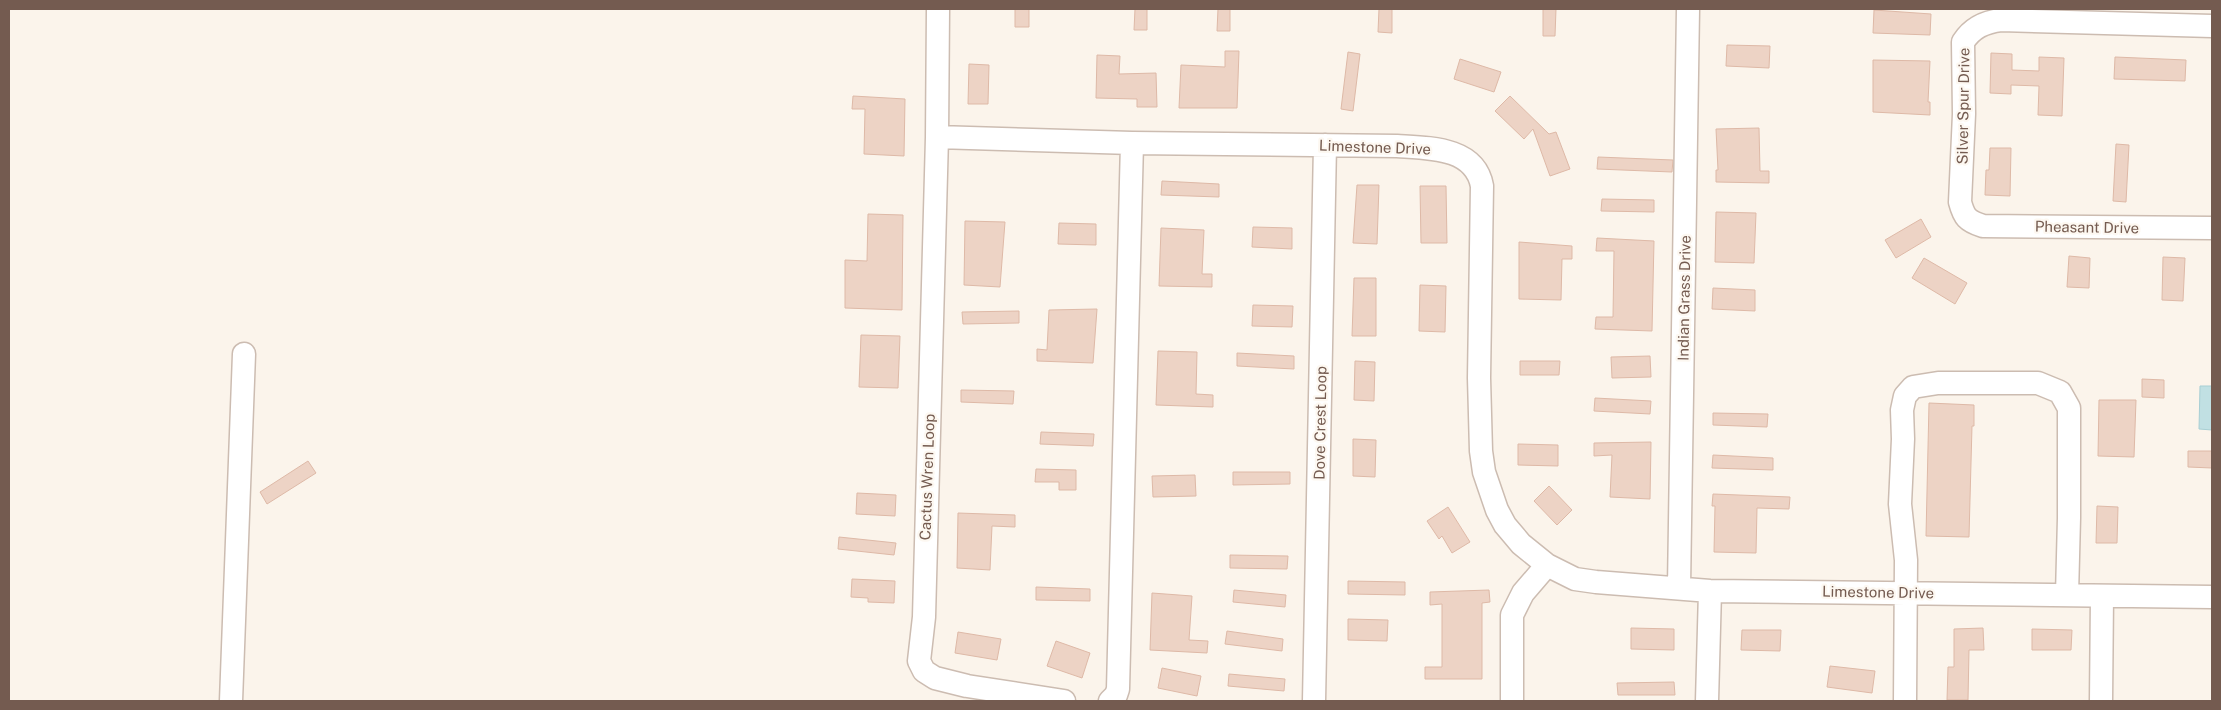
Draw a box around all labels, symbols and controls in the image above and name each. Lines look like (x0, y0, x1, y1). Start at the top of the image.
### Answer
street label: Silver Spur Drive (1953, 48, 1973, 164)
street label: Limestone Drive (1319, 137, 1431, 157)
street label: Pheasant Drive (2035, 218, 2139, 236)
street label: Indian Grass Drive (1674, 235, 1694, 361)
street label: Dove Crest Loop (1311, 366, 1329, 480)
street label: Cactus Wren Loop (916, 413, 938, 541)
street label: Limestone Drive (1822, 583, 1934, 601)

